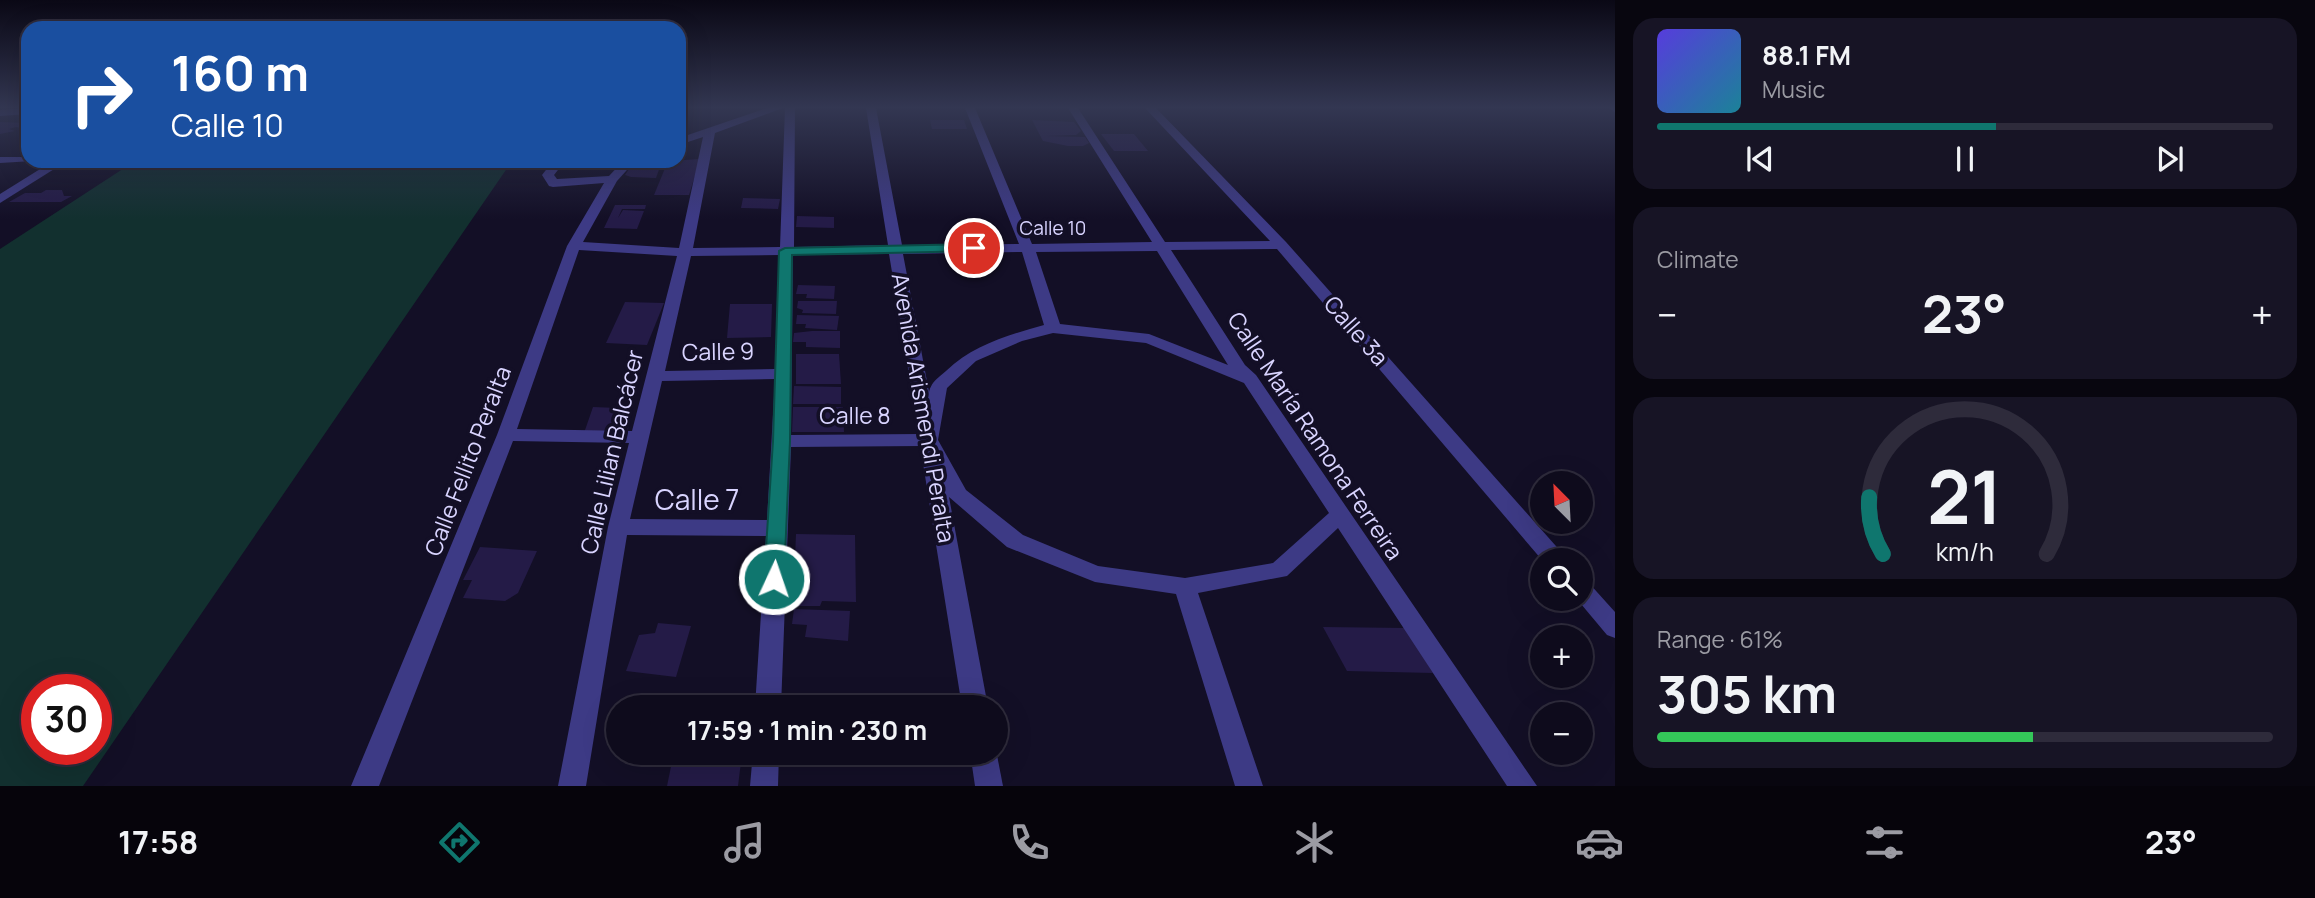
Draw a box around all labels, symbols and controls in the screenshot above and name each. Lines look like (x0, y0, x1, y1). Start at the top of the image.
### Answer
text: 88.1 FM (1762, 37, 1851, 73)
text: 160 m (171, 39, 309, 106)
icon: right (56, 49, 147, 140)
text: Music (1762, 73, 1825, 105)
text: Calle 10 (171, 103, 284, 147)
icon: previous (1741, 140, 1779, 178)
icon: pause (1946, 140, 1984, 178)
icon: next (2151, 140, 2189, 178)
street label: Calle 10 (1020, 215, 1086, 241)
pin (944, 218, 1004, 278)
icon: arrive (955, 229, 993, 267)
text: Climate (1657, 243, 1739, 275)
street label: Avenida Arismendi Peralta (885, 270, 963, 545)
text: 23° (1922, 278, 2007, 349)
street label: Calle 3a (1317, 288, 1396, 372)
text: − (1657, 288, 1678, 340)
text: + (2251, 288, 2273, 340)
street label: Calle María Ramona Ferreira (1221, 305, 1411, 566)
street label: Calle 9 (682, 334, 754, 368)
street label: Calle Lilian Balcácer (572, 346, 650, 557)
street label: Calle Fellito Peralta (416, 361, 518, 560)
street label: Calle 8 (819, 399, 891, 431)
text: 21 (1927, 446, 2003, 546)
north arrow (1530, 471, 1592, 534)
map controls (1530, 471, 1593, 765)
street label: Calle 7 (655, 480, 739, 518)
text: km/h (1936, 533, 1994, 568)
position arrow (737, 542, 811, 616)
button: search (1530, 548, 1593, 611)
text: Range · 61% (1657, 623, 1783, 655)
button: + (1530, 625, 1593, 688)
text: 305 km (1657, 658, 1837, 729)
speed limit sign: 30 (21, 674, 112, 765)
button: − (1530, 702, 1593, 765)
text: 17:59 · 1 min · 230 m (687, 712, 927, 748)
icon: directions (435, 818, 484, 867)
icon: music (720, 818, 769, 867)
icon: phone (1005, 818, 1054, 867)
icon: climate (1290, 818, 1339, 867)
icon: car (1575, 818, 1624, 867)
icon: filters (1860, 818, 1909, 867)
text: 17:58 (118, 820, 198, 864)
text: 23° (2145, 820, 2197, 864)

